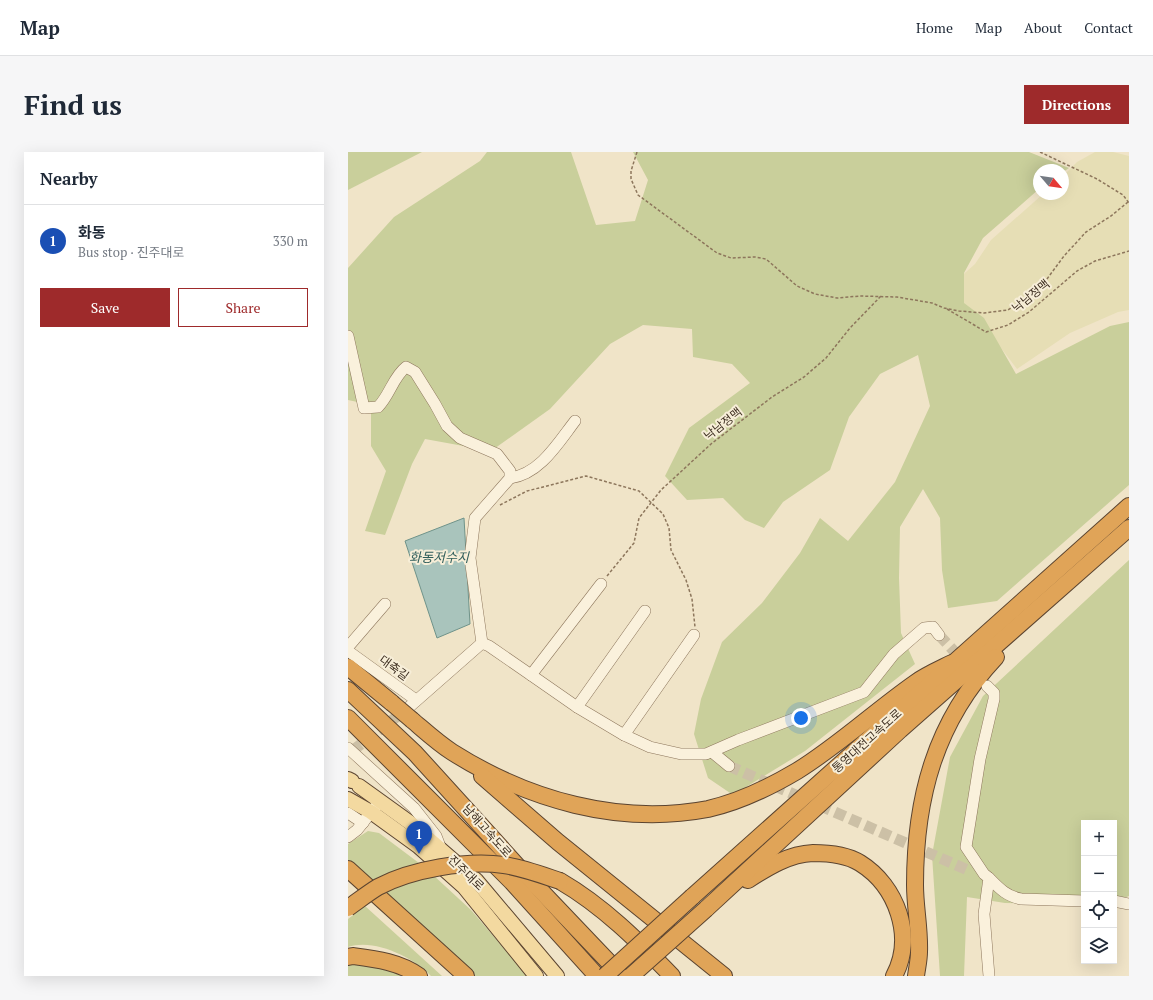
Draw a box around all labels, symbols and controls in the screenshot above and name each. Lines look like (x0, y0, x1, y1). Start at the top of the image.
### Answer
text: Map (20, 15, 60, 40)
text: Home (916, 18, 953, 37)
text: Map (975, 18, 1002, 37)
text: About (1024, 18, 1062, 37)
text: Contact (1084, 18, 1133, 37)
button: Directions (1024, 85, 1129, 124)
text: Find us (24, 86, 122, 123)
north arrow (1033, 164, 1069, 200)
text: Nearby (40, 167, 98, 190)
text: 화동 (78, 222, 106, 242)
text: 1 (49, 232, 57, 250)
text: 330 m (273, 232, 308, 250)
text: Bus stop · 진주대로 (78, 243, 185, 261)
street label: 낙남정맥 (1009, 276, 1053, 315)
button: Save (40, 288, 170, 327)
button: Share (178, 288, 308, 327)
street label: 낙남정맥 (701, 404, 745, 443)
water label: 화동저수지 (409, 548, 470, 566)
street label: 대축길 (376, 652, 412, 683)
street label: 통영대전고속도로 (829, 706, 905, 776)
your location (791, 708, 811, 728)
street label: 남해고속도로 (460, 801, 515, 860)
map controls (1081, 820, 1117, 964)
button: + (1081, 820, 1117, 856)
pin: 1 (406, 821, 432, 854)
street label: 진주대로 (445, 852, 487, 893)
button: − (1081, 856, 1117, 892)
button: locate (1081, 892, 1117, 928)
button: layers (1081, 928, 1117, 964)

